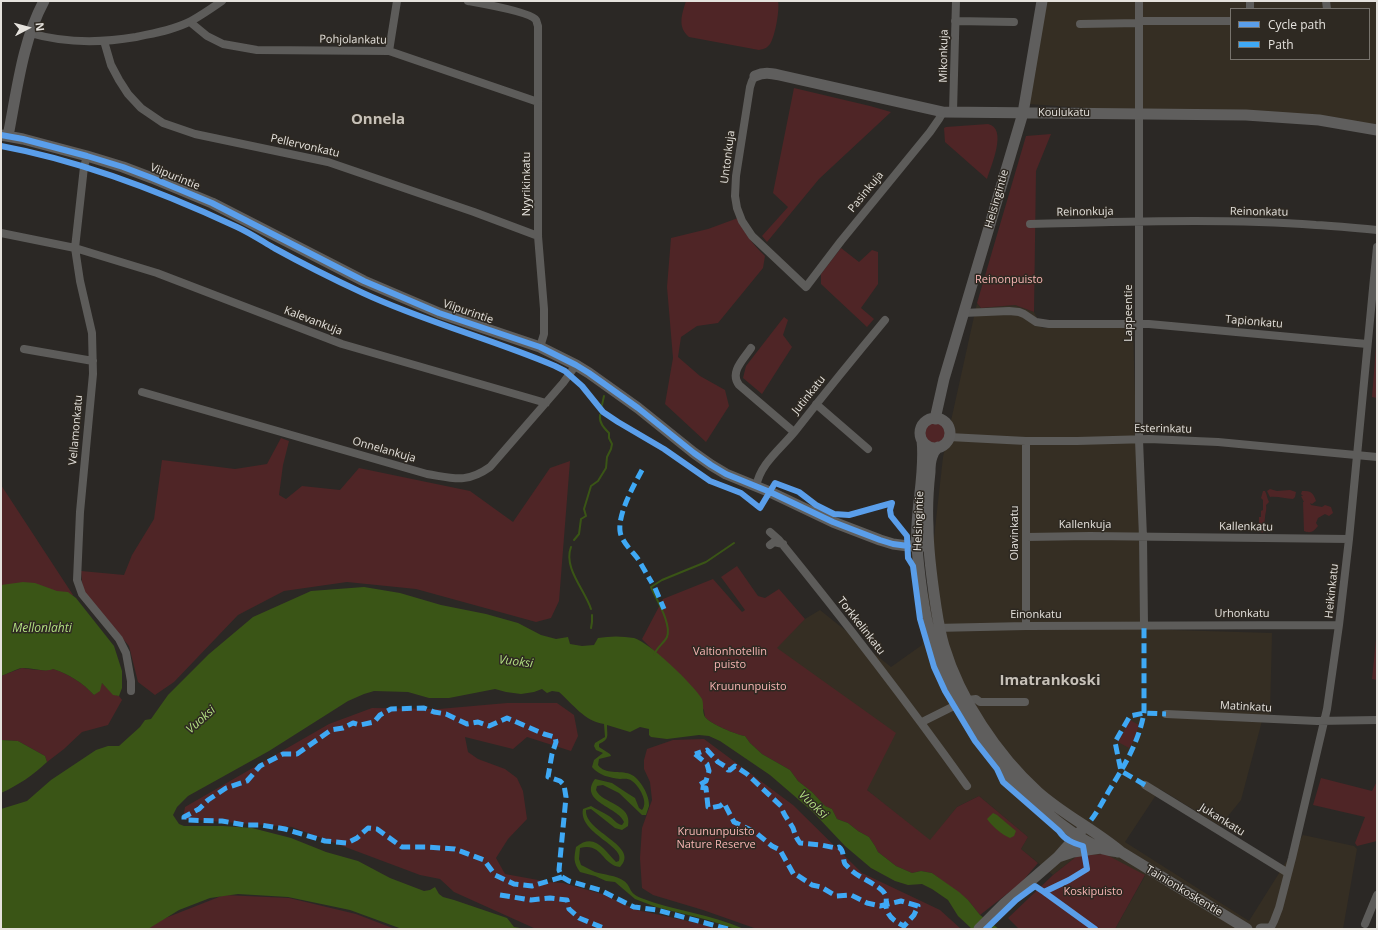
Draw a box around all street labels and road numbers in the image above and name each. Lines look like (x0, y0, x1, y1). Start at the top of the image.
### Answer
street label: Mikonkuja (937, 29, 951, 83)
street label: Pohjolankatu (319, 33, 387, 47)
street label: Koulukatu (1038, 106, 1090, 120)
street label: Untonkuja (718, 130, 738, 184)
street label: Pellervonkatu (269, 132, 341, 160)
street label: Nyyrikinkatu (520, 152, 534, 216)
street label: Viipurintie (148, 161, 202, 193)
street label: Helsingintie (982, 168, 1012, 230)
street label: Pasinkuja (845, 169, 887, 215)
street label: Reinonkuja (1056, 205, 1114, 219)
street label: Reinonkatu (1230, 205, 1288, 219)
street label: Lappeentie (1122, 284, 1136, 342)
street label: Viipurintie (441, 297, 495, 327)
street label: Kalevankuja (282, 304, 344, 338)
street label: Tapionkatu (1225, 313, 1283, 331)
street label: Jutinkatu (789, 373, 829, 417)
street label: Vellamonkatu (66, 394, 86, 466)
street label: Esterinkatu (1134, 422, 1192, 436)
street label: Onnelankuja (351, 435, 417, 465)
street label: Helsingintie (911, 491, 927, 551)
street label: Olavinkatu (1008, 505, 1022, 561)
street label: Kallenkuja (1059, 518, 1111, 532)
street label: Kallenkatu (1219, 520, 1273, 534)
street label: Heikinkatu (1323, 563, 1341, 619)
street label: Torkkelinkatu (834, 594, 888, 658)
street label: Urhonkatu (1214, 607, 1270, 621)
street label: Einonkatu (1010, 608, 1062, 622)
street label: Matinkatu (1220, 699, 1272, 715)
street label: Jukankatu (1197, 801, 1247, 839)
street label: Tainionkoskentie (1143, 863, 1225, 919)

